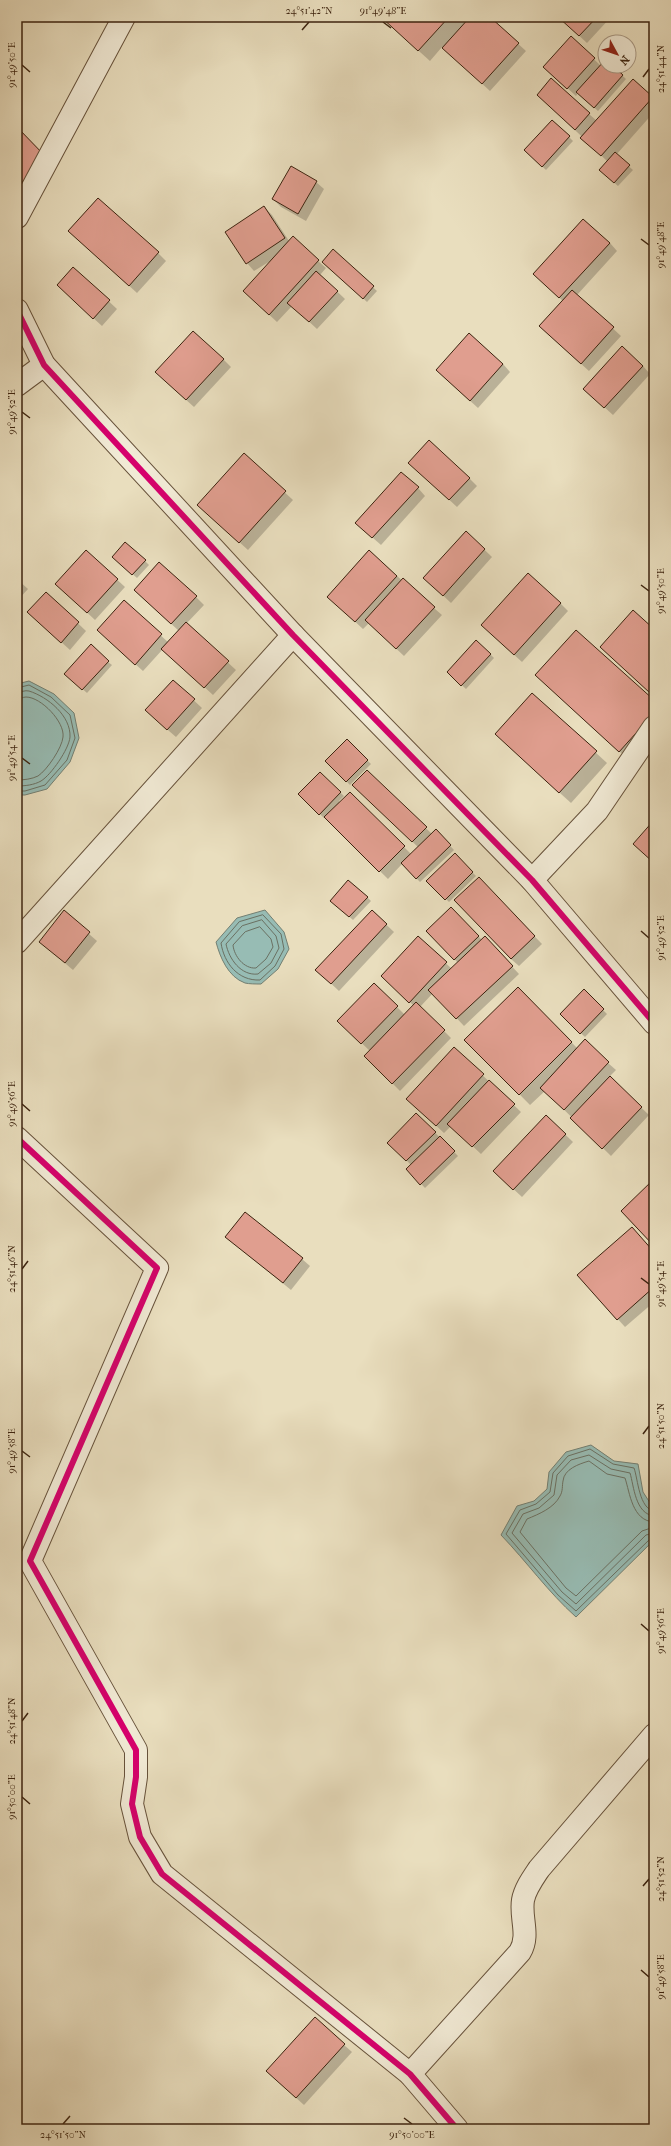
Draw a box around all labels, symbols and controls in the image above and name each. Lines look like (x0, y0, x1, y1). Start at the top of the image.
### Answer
text: 24°51'42"N (285, 5, 333, 17)
text: 91°49'48"E (360, 5, 406, 17)
north arrow (597, 34, 637, 74)
text: 91°49'50"E (6, 42, 18, 88)
text: 24°51'44"N (655, 45, 667, 93)
text: N (616, 53, 632, 68)
text: 91°49'48"E (655, 222, 667, 268)
text: 91°49'52"E (6, 389, 18, 435)
text: 91°49'50"E (655, 568, 667, 614)
text: 91°49'54"E (6, 735, 18, 781)
text: 91°49'52"E (655, 915, 667, 961)
text: 91°49'56"E (6, 1081, 18, 1127)
text: 24°51'46"N (6, 1245, 18, 1293)
text: 91°49'54"E (655, 1261, 667, 1307)
text: 24°51'50"N (655, 1403, 667, 1449)
text: 91°49'58"E (6, 1428, 18, 1474)
text: 91°49'56"E (655, 1608, 667, 1654)
text: 24°51'48"N (6, 1697, 18, 1745)
text: 91°50'00"E (6, 1774, 18, 1820)
text: 24°51'52"N (655, 1856, 667, 1902)
text: 91°49'58"E (655, 1954, 667, 2000)
text: 24°51'50"N (40, 2129, 86, 2141)
text: 91°50'00"E (389, 2129, 435, 2141)

